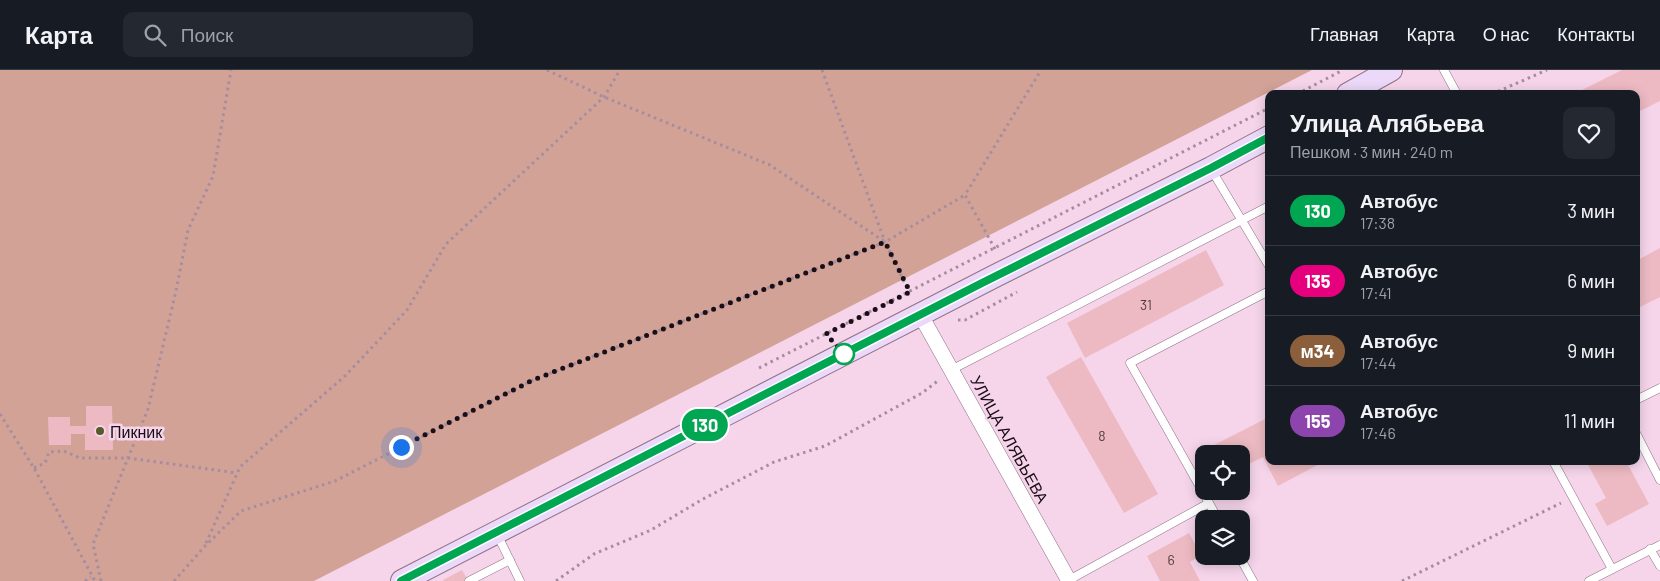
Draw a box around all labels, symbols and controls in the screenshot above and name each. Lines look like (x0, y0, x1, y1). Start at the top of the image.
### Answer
search box (123, 12, 473, 57)
text: Карта (25, 20, 93, 49)
icon: search (141, 21, 169, 49)
text: Поиск (181, 23, 233, 46)
text: Главная (1310, 23, 1379, 45)
text: Карта (1407, 23, 1455, 45)
text: О нас (1483, 23, 1529, 45)
text: Контакты (1557, 23, 1635, 45)
button: heart (1563, 107, 1615, 159)
text: Улица Алябьева (1290, 108, 1484, 137)
text: Пешком · 3 мин · 240 m (1290, 142, 1453, 161)
text: Автобус (1360, 189, 1438, 212)
text: 3 мин (1567, 199, 1615, 222)
text: 130 (1304, 200, 1331, 222)
text: 17:38 (1360, 213, 1395, 232)
text: Автобус (1360, 259, 1438, 282)
text: 6 мин (1567, 269, 1615, 292)
text: 135 (1305, 270, 1330, 292)
text: 17:41 (1360, 283, 1392, 302)
house number: 31 (1140, 296, 1152, 313)
text: Автобус (1360, 329, 1438, 352)
text: 9 мин (1567, 339, 1615, 362)
text: м34 (1301, 340, 1334, 362)
unlabelled marker (833, 343, 855, 365)
text: 17:44 (1360, 353, 1396, 372)
street label: УЛИЦА АЛЯБЬЕВА (967, 372, 1053, 506)
text: Автобус (1360, 399, 1438, 422)
line badge: 130 (676, 409, 734, 441)
text: 11 мин (1564, 409, 1615, 432)
text: 155 (1305, 410, 1330, 432)
text: 130 (692, 414, 718, 436)
place label: Пикник (110, 422, 163, 441)
text: 17:46 (1360, 423, 1396, 442)
marker: Пикник (94, 425, 106, 437)
house number: 8 (1098, 427, 1106, 444)
your location (389, 435, 414, 460)
map controls (1195, 445, 1250, 565)
button: locate (1195, 445, 1250, 500)
button: layers (1195, 510, 1250, 565)
house number: 6 (1167, 551, 1175, 568)

